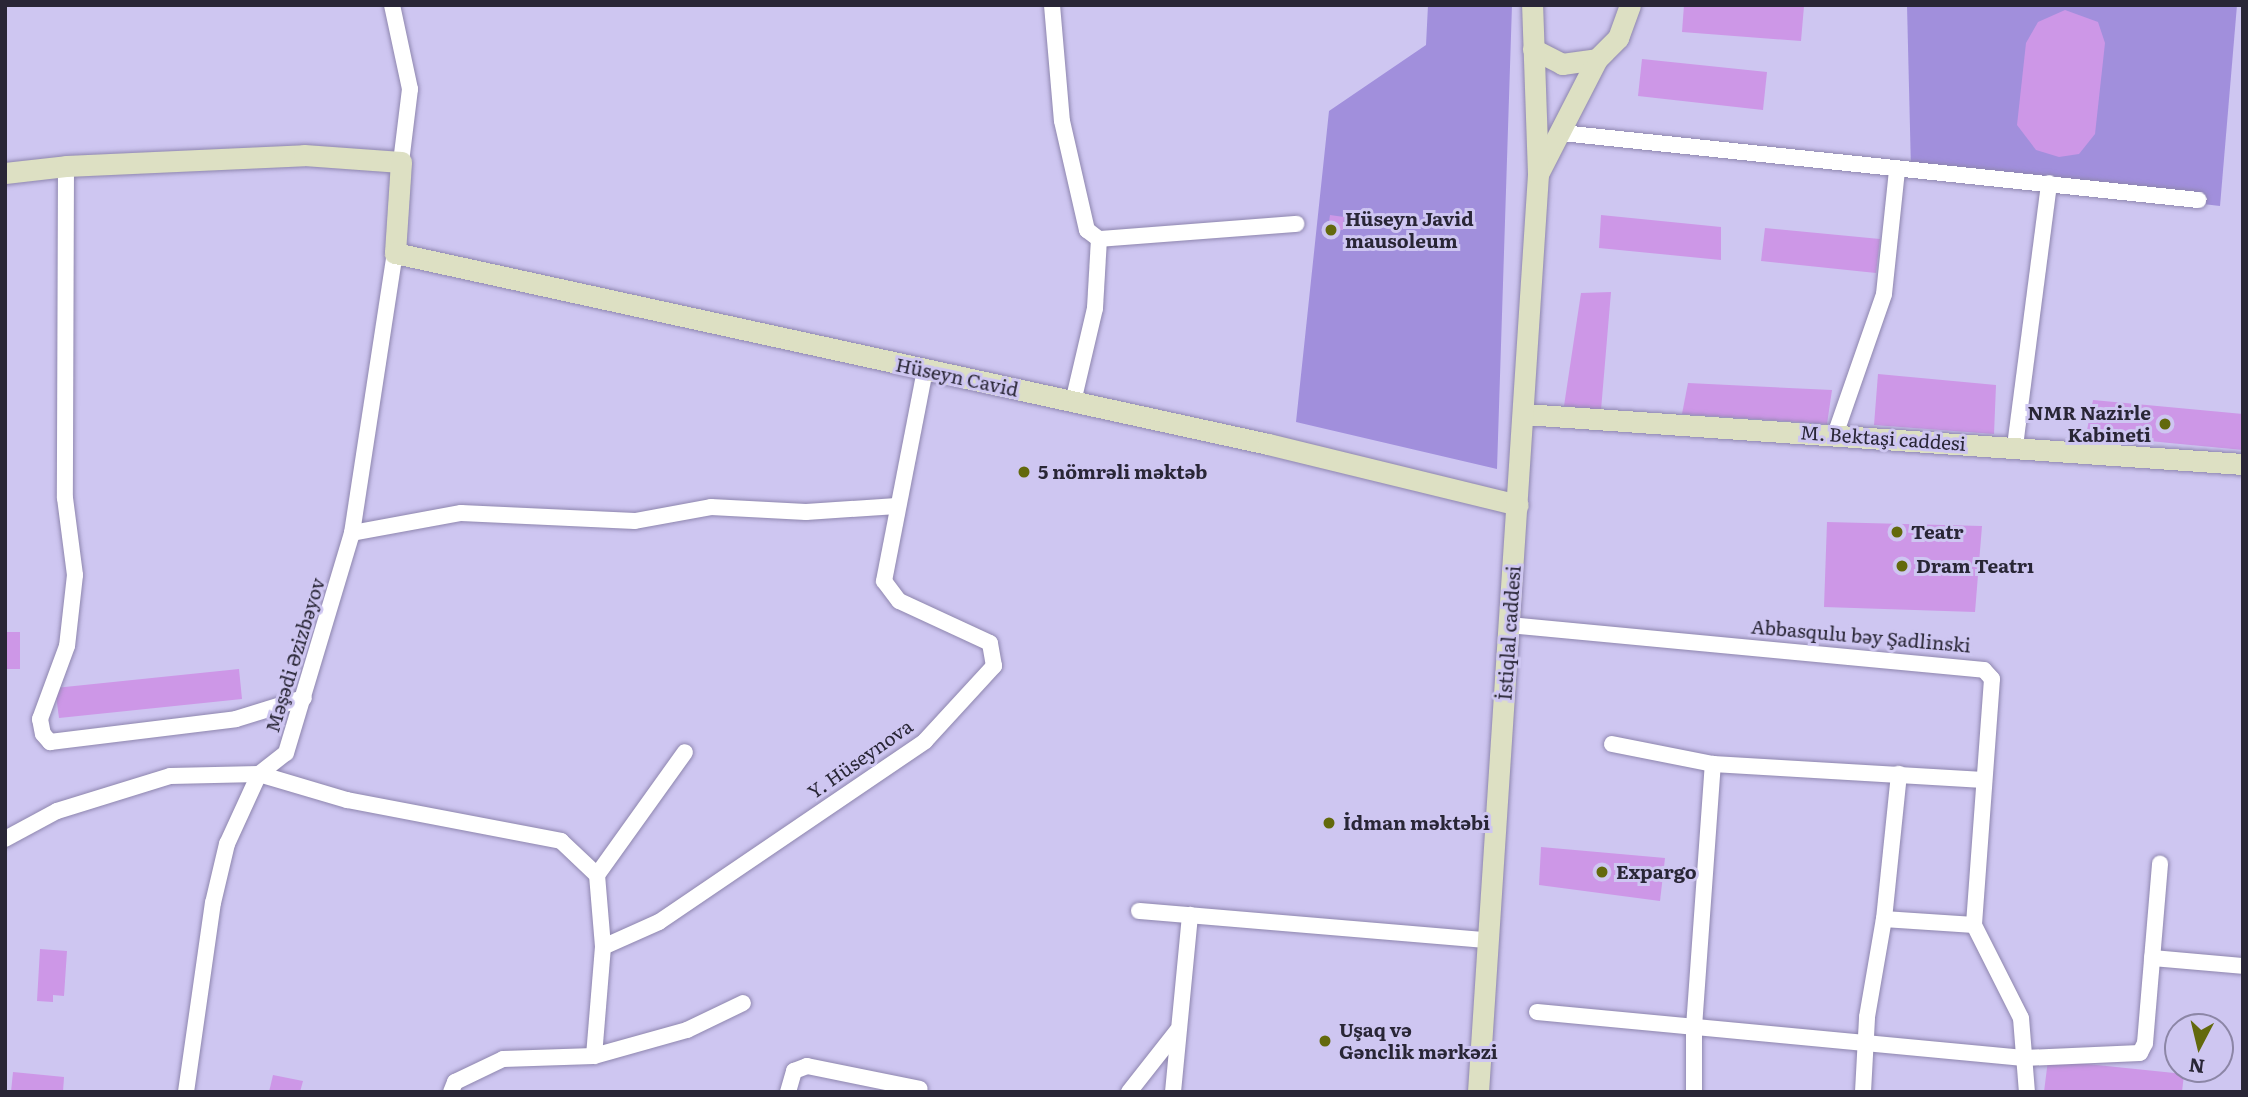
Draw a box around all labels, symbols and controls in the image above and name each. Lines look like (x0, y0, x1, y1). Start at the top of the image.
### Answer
place label: Hüseyn Javid mausoleum (1345, 208, 1474, 252)
marker: Hüseyn Javid mausoleum (1323, 222, 1339, 238)
street label: Hüseyn Cavid (894, 353, 1020, 401)
place label: NMR Nazirle Kabineti (2028, 402, 2151, 446)
marker: NMR Nazirle Kabineti (2157, 416, 2173, 432)
street label: M. Bektaşi caddesi (1799, 421, 1967, 455)
place label: 5 nömrəli məktəb (1038, 461, 1207, 483)
marker: 5 nömrəli məktəb (1016, 464, 1032, 480)
place label: Teatr (1911, 521, 1964, 543)
marker: Teatr (1889, 524, 1905, 540)
place label: Dram Teatrı (1916, 555, 2034, 577)
marker: Dram Teatrı (1894, 558, 1910, 574)
street label: İstiqlal caddesi (1493, 565, 1525, 701)
street label: Məşədi Əzizbəyov (261, 575, 329, 735)
street label: Abbasqulu bəy Şadlinski (1750, 615, 1972, 657)
street label: Y. Hüseynova (803, 714, 917, 804)
place label: İdman məktəbi (1343, 812, 1490, 834)
marker: İdman məktəbi (1321, 815, 1337, 831)
place label: Expargo (1616, 861, 1697, 883)
marker: Expargo (1594, 864, 1610, 880)
north arrow (2164, 1013, 2234, 1083)
place label: Uşaq və Gənclik mərkəzi (1339, 1019, 1498, 1063)
marker: Uşaq və Gənclik mərkəzi (1317, 1033, 1333, 1049)
text: N (2187, 1052, 2206, 1082)

